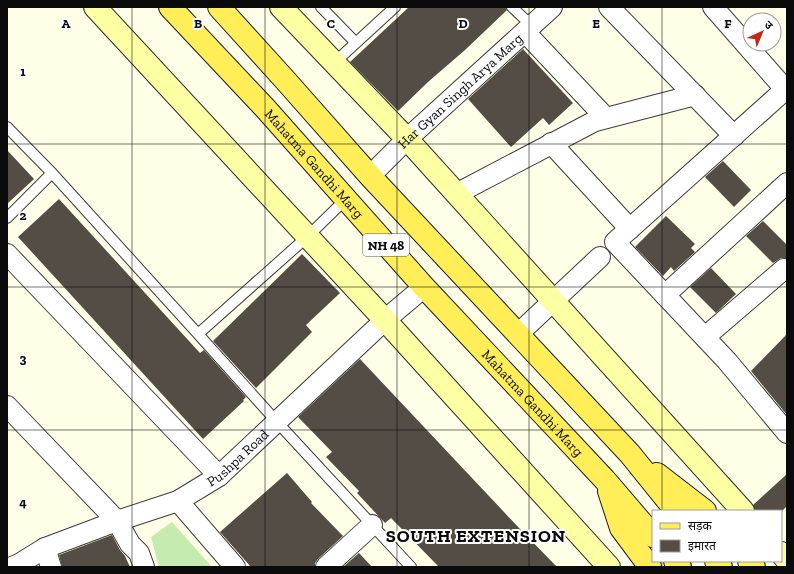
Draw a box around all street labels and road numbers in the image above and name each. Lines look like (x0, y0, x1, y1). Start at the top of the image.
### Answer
street label: Har Gyan Singh Arya Marg (394, 29, 526, 152)
street label: Mahatma Gandhi Marg (261, 105, 368, 222)
road number: NH 48 (363, 234, 409, 256)
street label: Mahatma Gandhi Marg (478, 346, 587, 460)
street label: Pushpa Road (203, 425, 272, 490)

